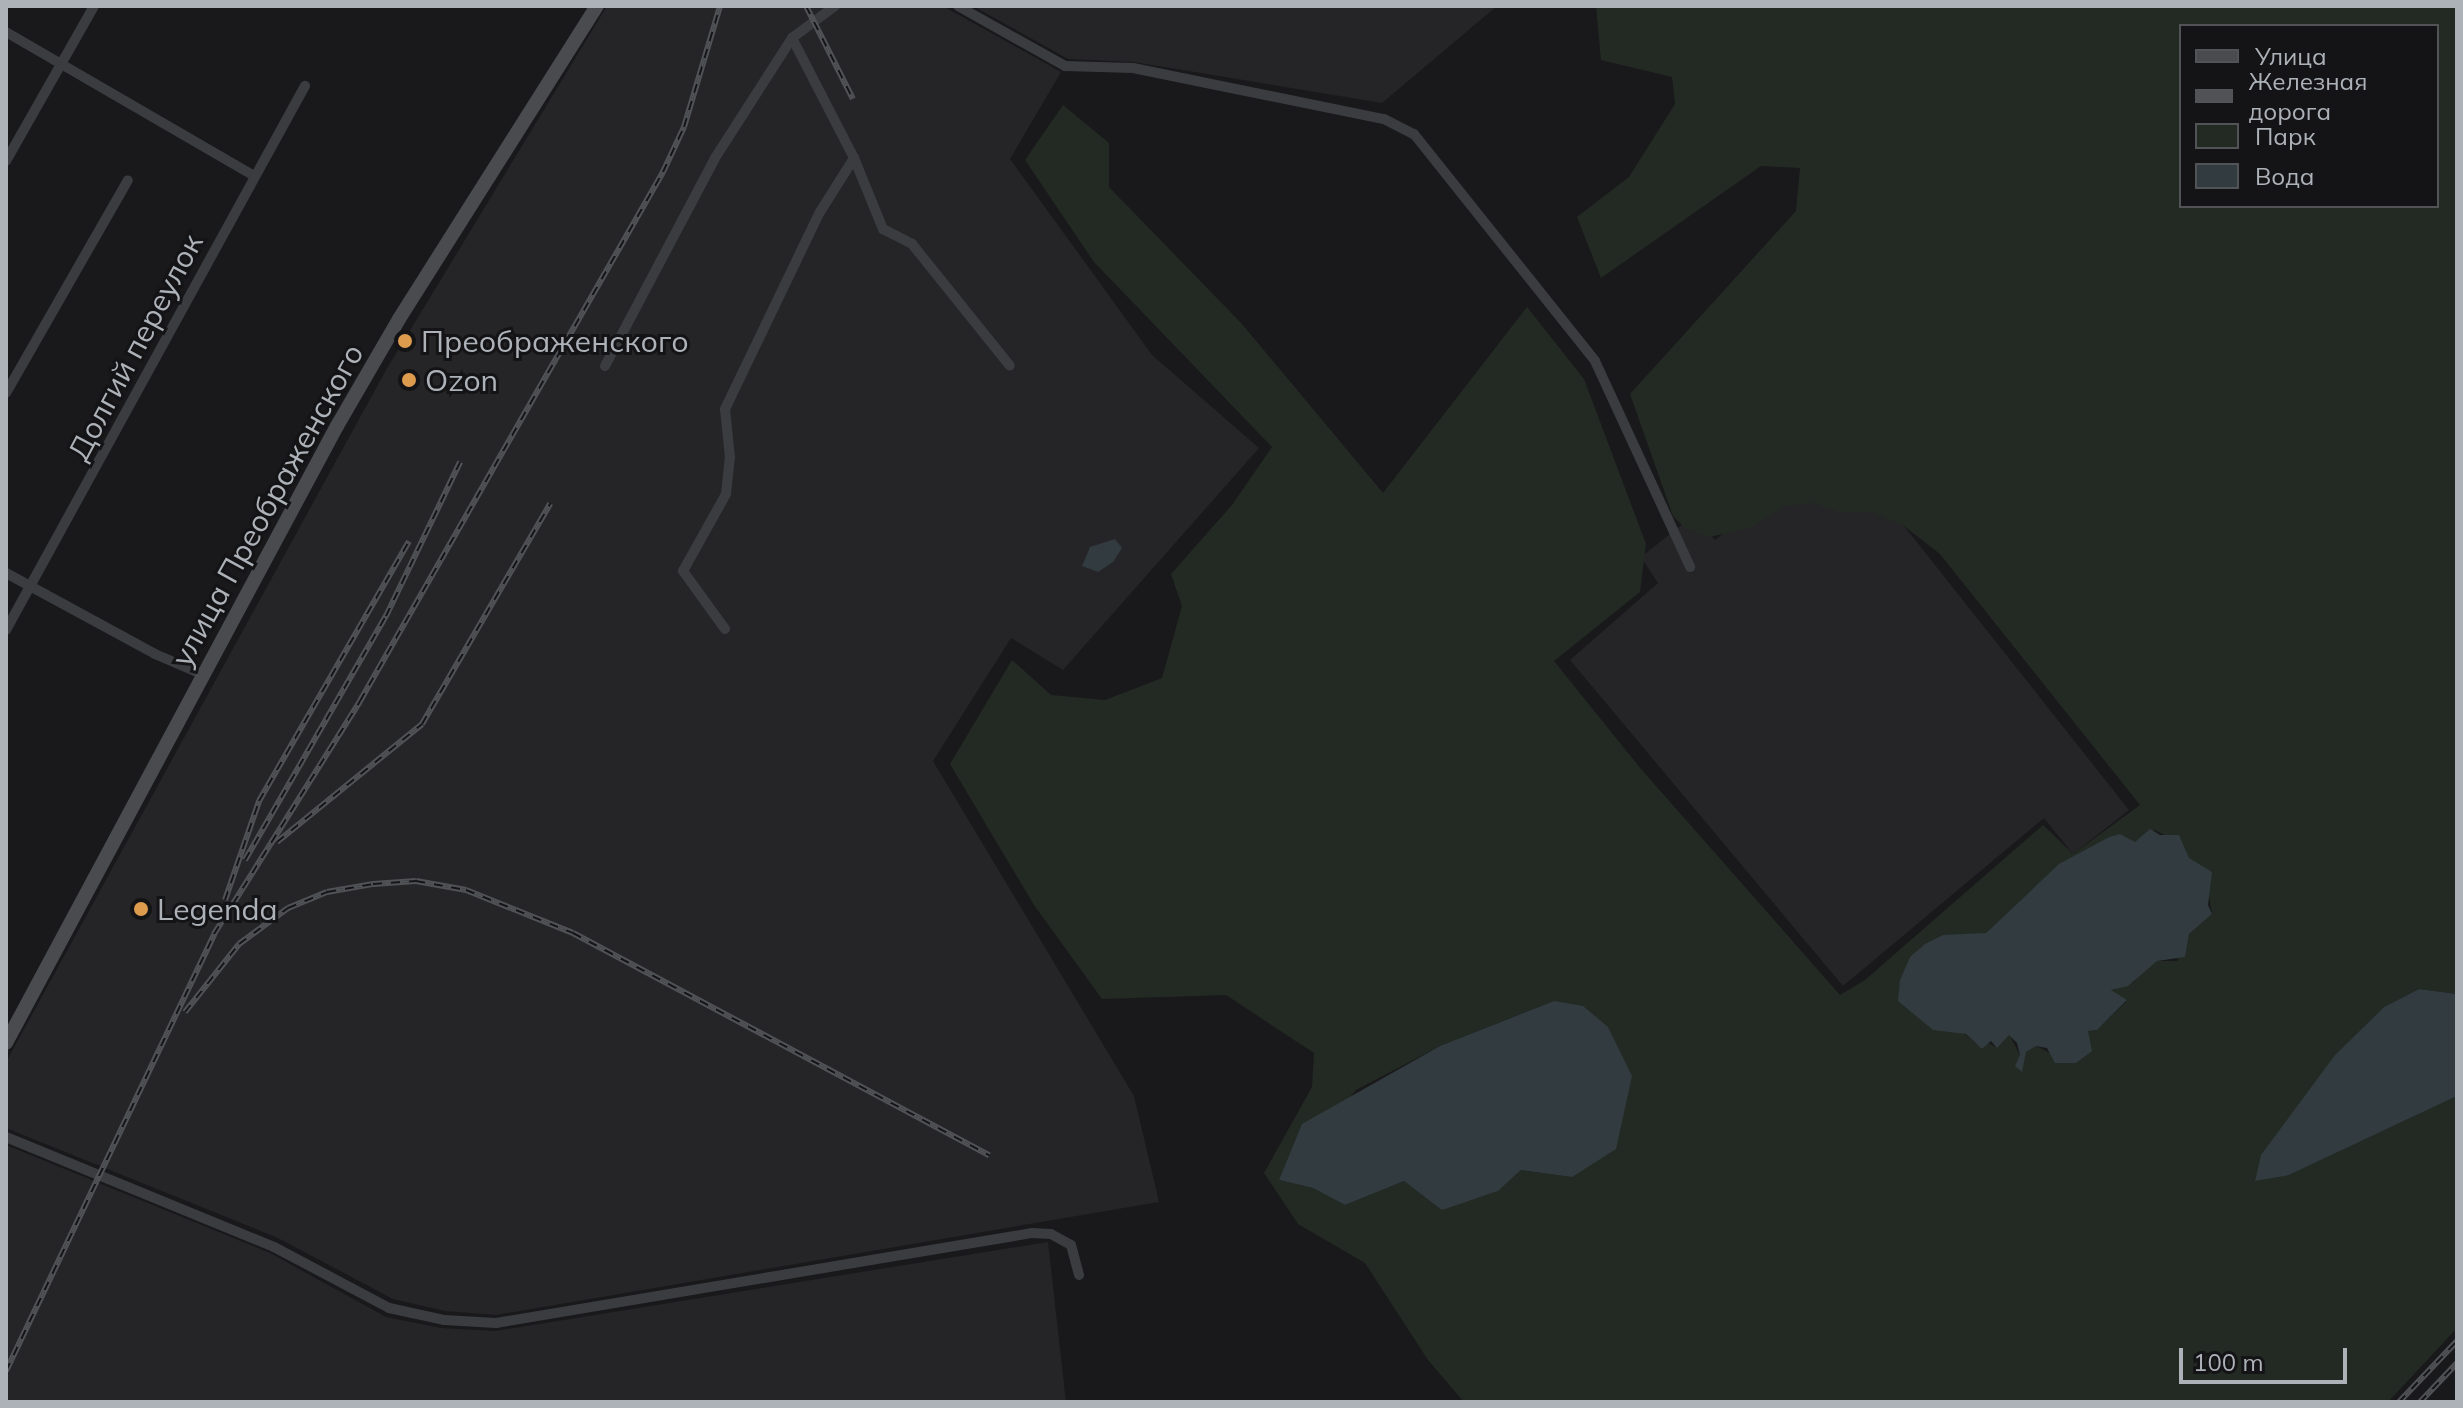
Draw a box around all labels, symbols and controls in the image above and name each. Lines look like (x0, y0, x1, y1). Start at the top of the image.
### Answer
legend (2179, 24, 2439, 208)
text: Улица (2255, 41, 2327, 71)
text: Железная дорога (2249, 66, 2367, 126)
text: Парк (2255, 121, 2316, 151)
text: Вода (2255, 161, 2315, 191)
street label: Долгий переулок (60, 228, 210, 466)
place label: Преображенского (421, 323, 689, 359)
marker: Преображенского (396, 332, 414, 350)
street label: улица Преображенского (163, 338, 371, 672)
place label: Ozon (425, 362, 498, 398)
marker: Ozon (400, 371, 418, 389)
place label: Legenda (157, 891, 278, 927)
marker: Legenda (132, 900, 150, 918)
scale bar (2183, 1332, 2351, 1382)
text: 100 m (2193, 1347, 2264, 1377)

